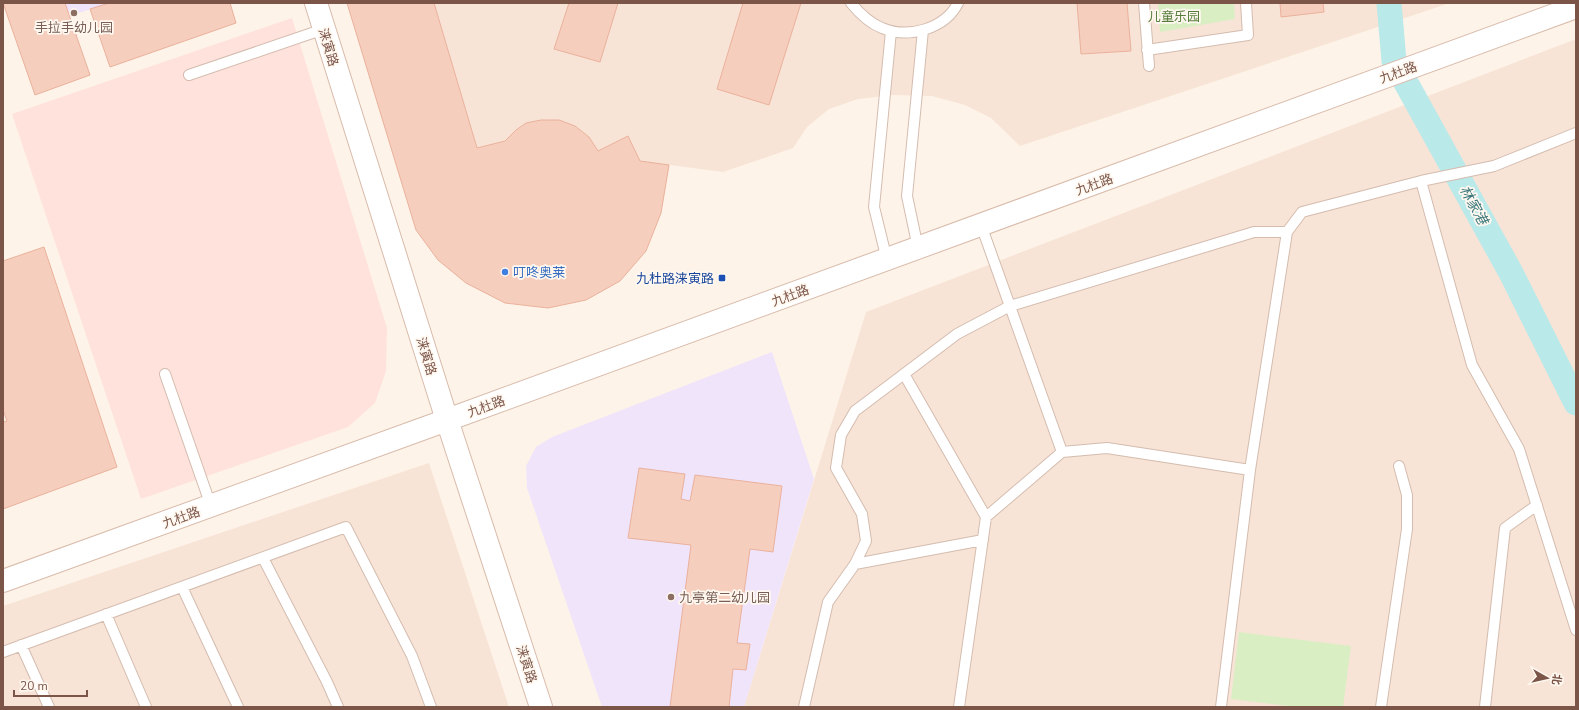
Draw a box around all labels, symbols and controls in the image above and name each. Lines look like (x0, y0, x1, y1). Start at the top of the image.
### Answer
marker: 手拉手幼儿园 (69, 8, 79, 18)
park label: 儿童乐园 (1148, 8, 1200, 26)
place label: 手拉手幼儿园 (35, 19, 113, 37)
street label: 涞寅路 (314, 26, 342, 69)
street label: 九杜路 (1377, 58, 1420, 88)
street label: 九杜路 (1073, 170, 1116, 200)
water label: 林家港 (1455, 182, 1493, 230)
place label: 叮咚奥莱 (513, 264, 565, 282)
marker: 叮咚奥莱 (500, 267, 510, 277)
place label: 九杜路涞寅路 (636, 270, 714, 288)
marker: 九杜路涞寅路 (717, 273, 727, 283)
street label: 九杜路 (769, 281, 812, 311)
street label: 涞寅路 (412, 335, 440, 378)
street label: 九杜路 (465, 392, 508, 422)
street label: 九杜路 (160, 503, 203, 533)
place label: 九亭第二幼儿园 (679, 589, 770, 607)
marker: 九亭第二幼儿园 (666, 592, 676, 602)
street label: 涞寅路 (511, 643, 541, 686)
north arrow (1527, 658, 1567, 698)
scale bar (14, 672, 87, 698)
text: 北 (1548, 673, 1565, 686)
text: 20 m (20, 678, 48, 694)

